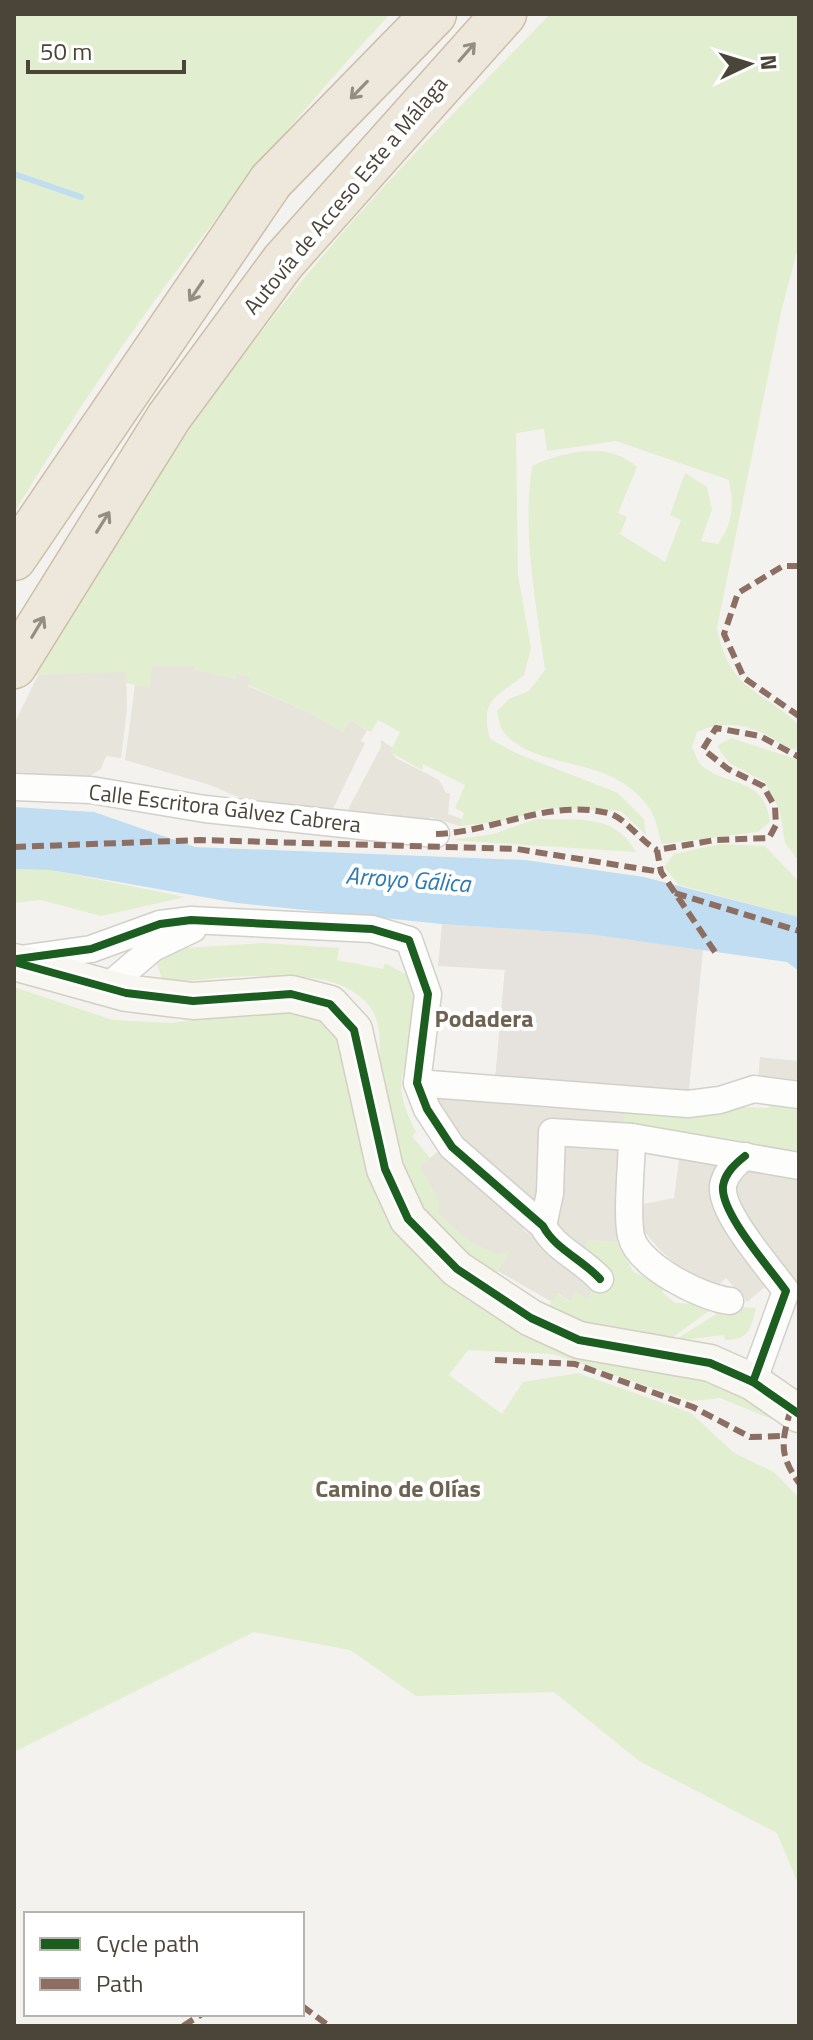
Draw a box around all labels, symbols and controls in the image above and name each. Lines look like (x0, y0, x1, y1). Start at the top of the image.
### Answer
scale bar (28, 24, 184, 74)
north arrow (709, 24, 789, 104)
text: 50 m (40, 33, 92, 69)
one-way arrow (458, 42, 476, 62)
text: N (751, 54, 786, 71)
street label: Autovía de Acceso Este a Málaga (235, 68, 455, 322)
one-way arrow (350, 80, 369, 100)
one-way arrow (188, 279, 204, 301)
one-way arrow (95, 511, 111, 534)
one-way arrow (30, 616, 46, 639)
street label: Calle Escritora Gálvez Cabrera (87, 774, 363, 842)
water label: Arroyo Gálica (344, 857, 474, 901)
district label: Podadera (435, 1000, 533, 1036)
district label: Camino de Olías (315, 1470, 481, 1506)
legend (24, 1912, 304, 2016)
text: Cycle path (96, 1925, 199, 1961)
text: Path (96, 1965, 143, 2001)

